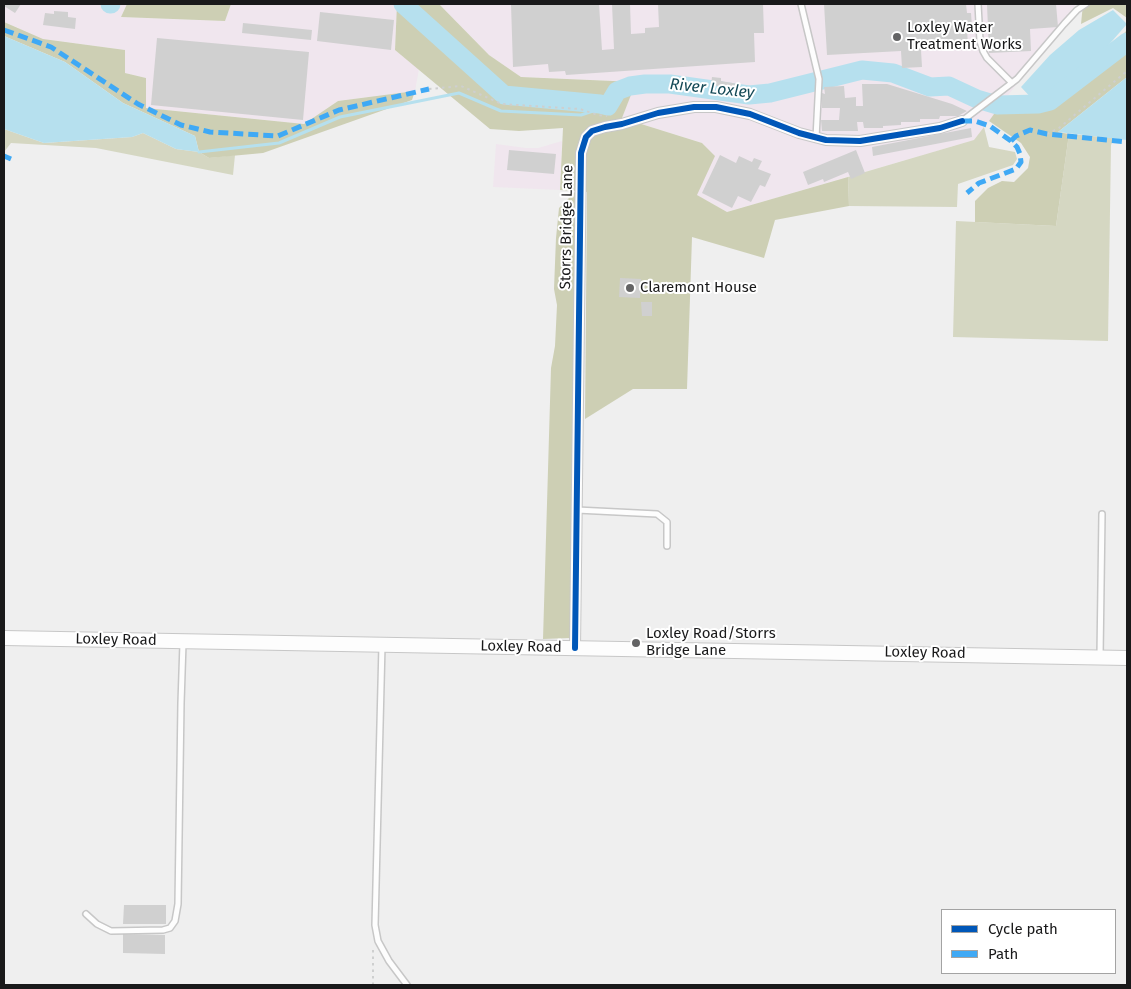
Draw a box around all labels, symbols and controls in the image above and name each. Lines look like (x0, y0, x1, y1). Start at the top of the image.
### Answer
place label: Loxley Water Treatment Works (907, 19, 1022, 54)
marker: Loxley Water Treatment Works (891, 31, 903, 43)
water label: River Loxley (669, 75, 755, 103)
street label: Storrs Bridge Lane (557, 164, 577, 290)
place label: Claremont House (640, 279, 757, 297)
marker: Claremont House (624, 282, 636, 294)
place label: Loxley Road/Storrs Bridge Lane (646, 625, 776, 660)
street label: Loxley Road (75, 630, 157, 650)
street label: Loxley Road (480, 637, 562, 657)
marker: Loxley Road/Storrs Bridge Lane (630, 637, 642, 649)
street label: Loxley Road (884, 643, 966, 663)
legend (941, 909, 1116, 974)
text: Cycle path (988, 920, 1058, 938)
text: Path (988, 945, 1018, 963)

